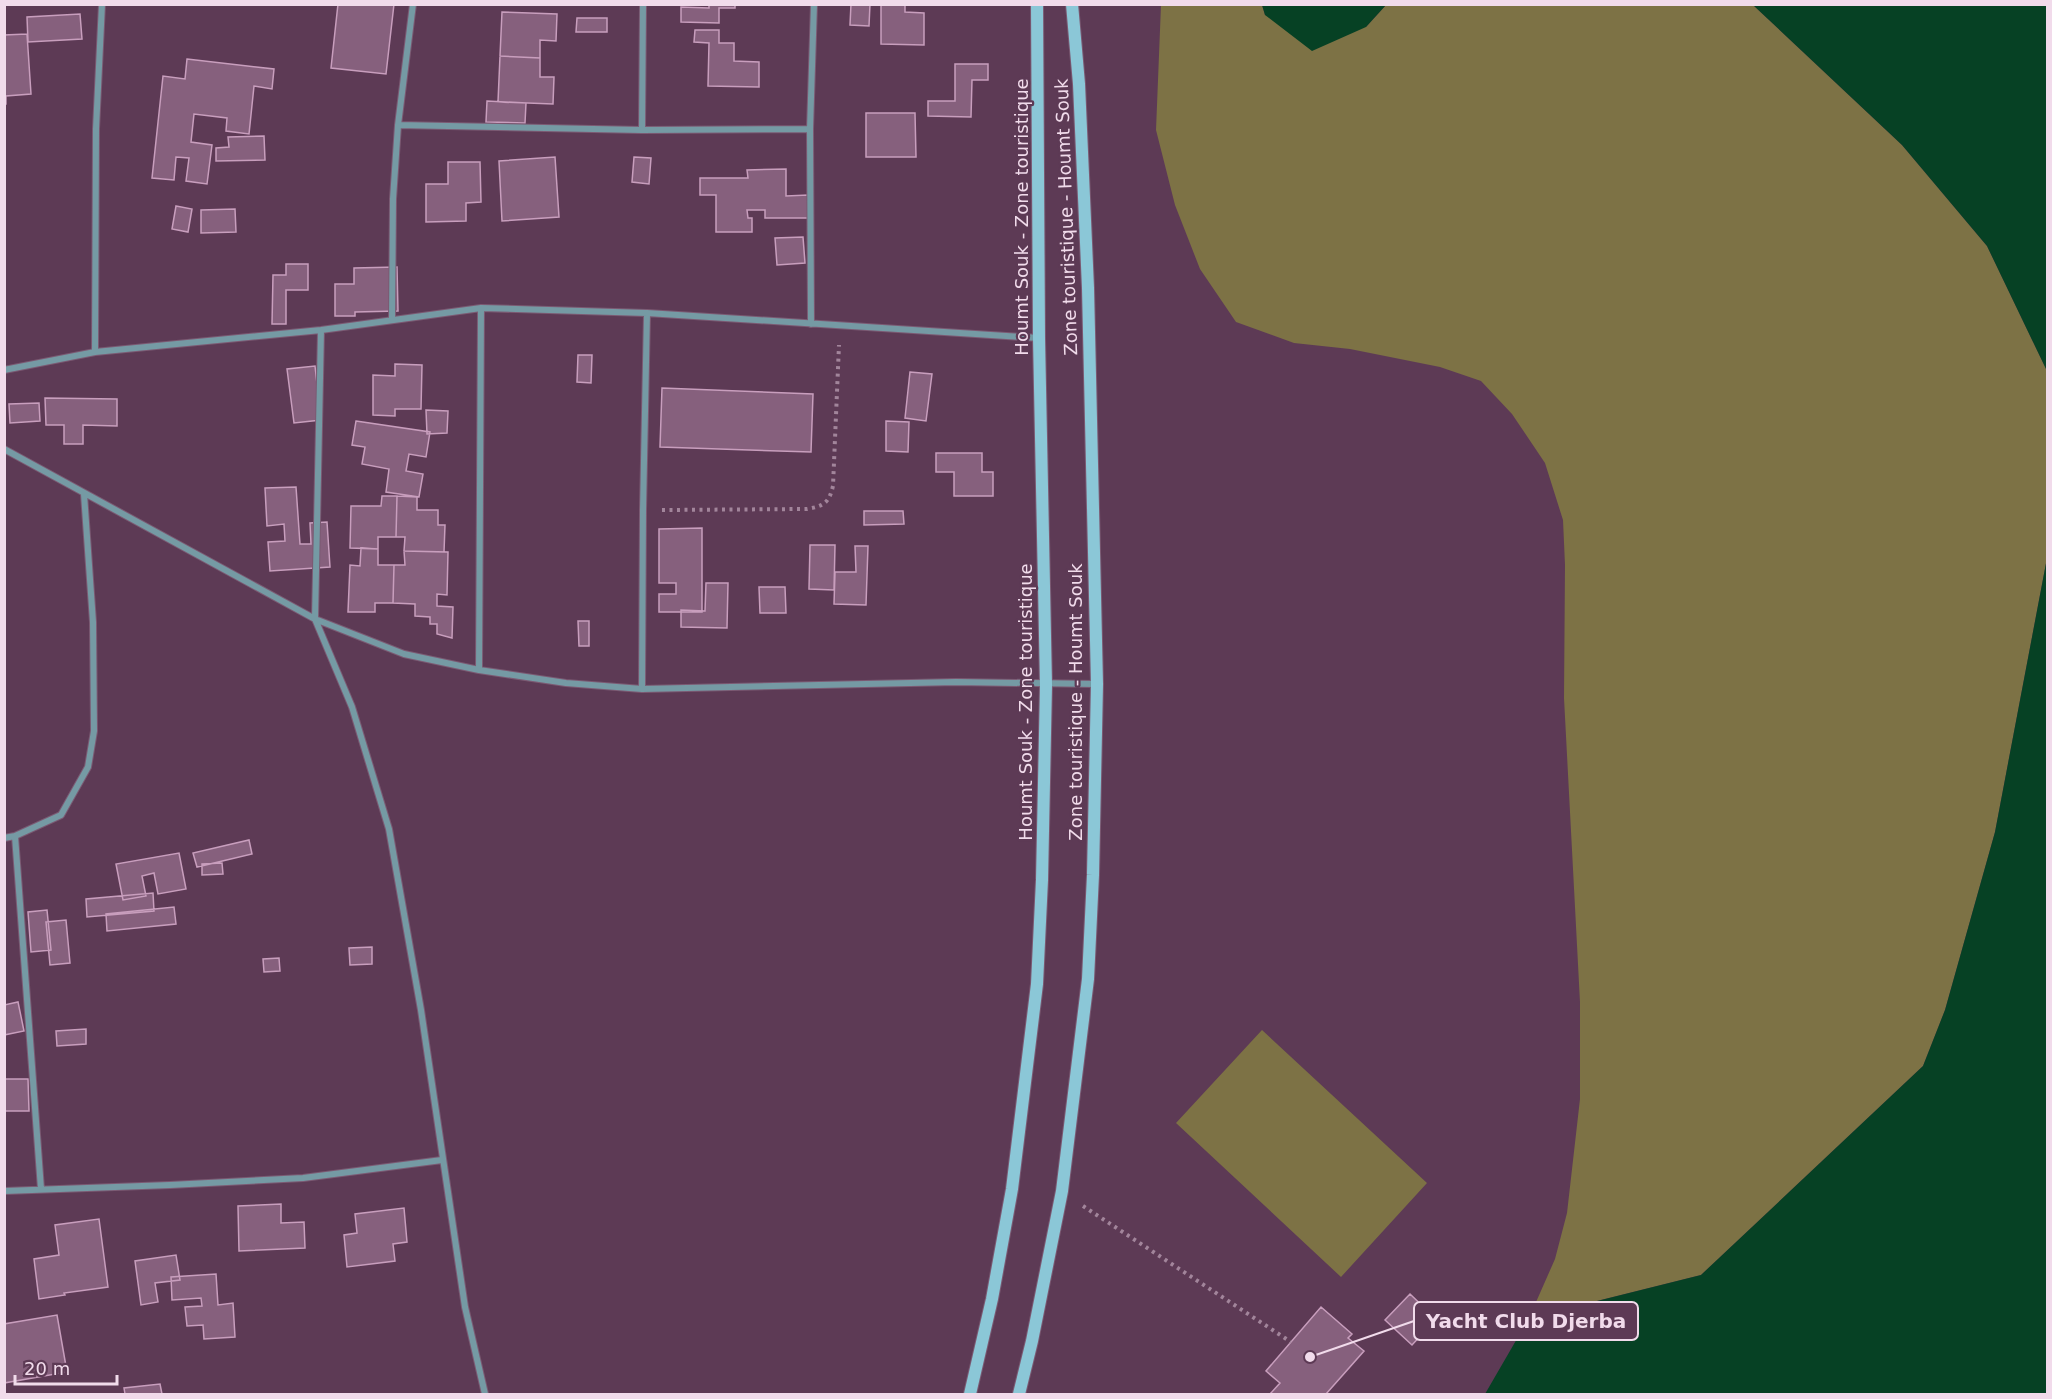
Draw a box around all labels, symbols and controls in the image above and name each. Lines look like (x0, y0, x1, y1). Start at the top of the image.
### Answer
street label: Houmt Souk - Zone touristique (1011, 78, 1032, 356)
street label: Zone touristique - Houmt Souk (1051, 78, 1081, 356)
street label: Houmt Souk - Zone touristique (1015, 563, 1036, 841)
street label: Zone touristique - Houmt Souk (1065, 563, 1086, 841)
callout: Yacht Club Djerba (1414, 1302, 1638, 1340)
text: Yacht Club Djerba (1425, 1309, 1626, 1333)
scale bar (15, 1348, 117, 1386)
text: 20 m (24, 1358, 70, 1379)

